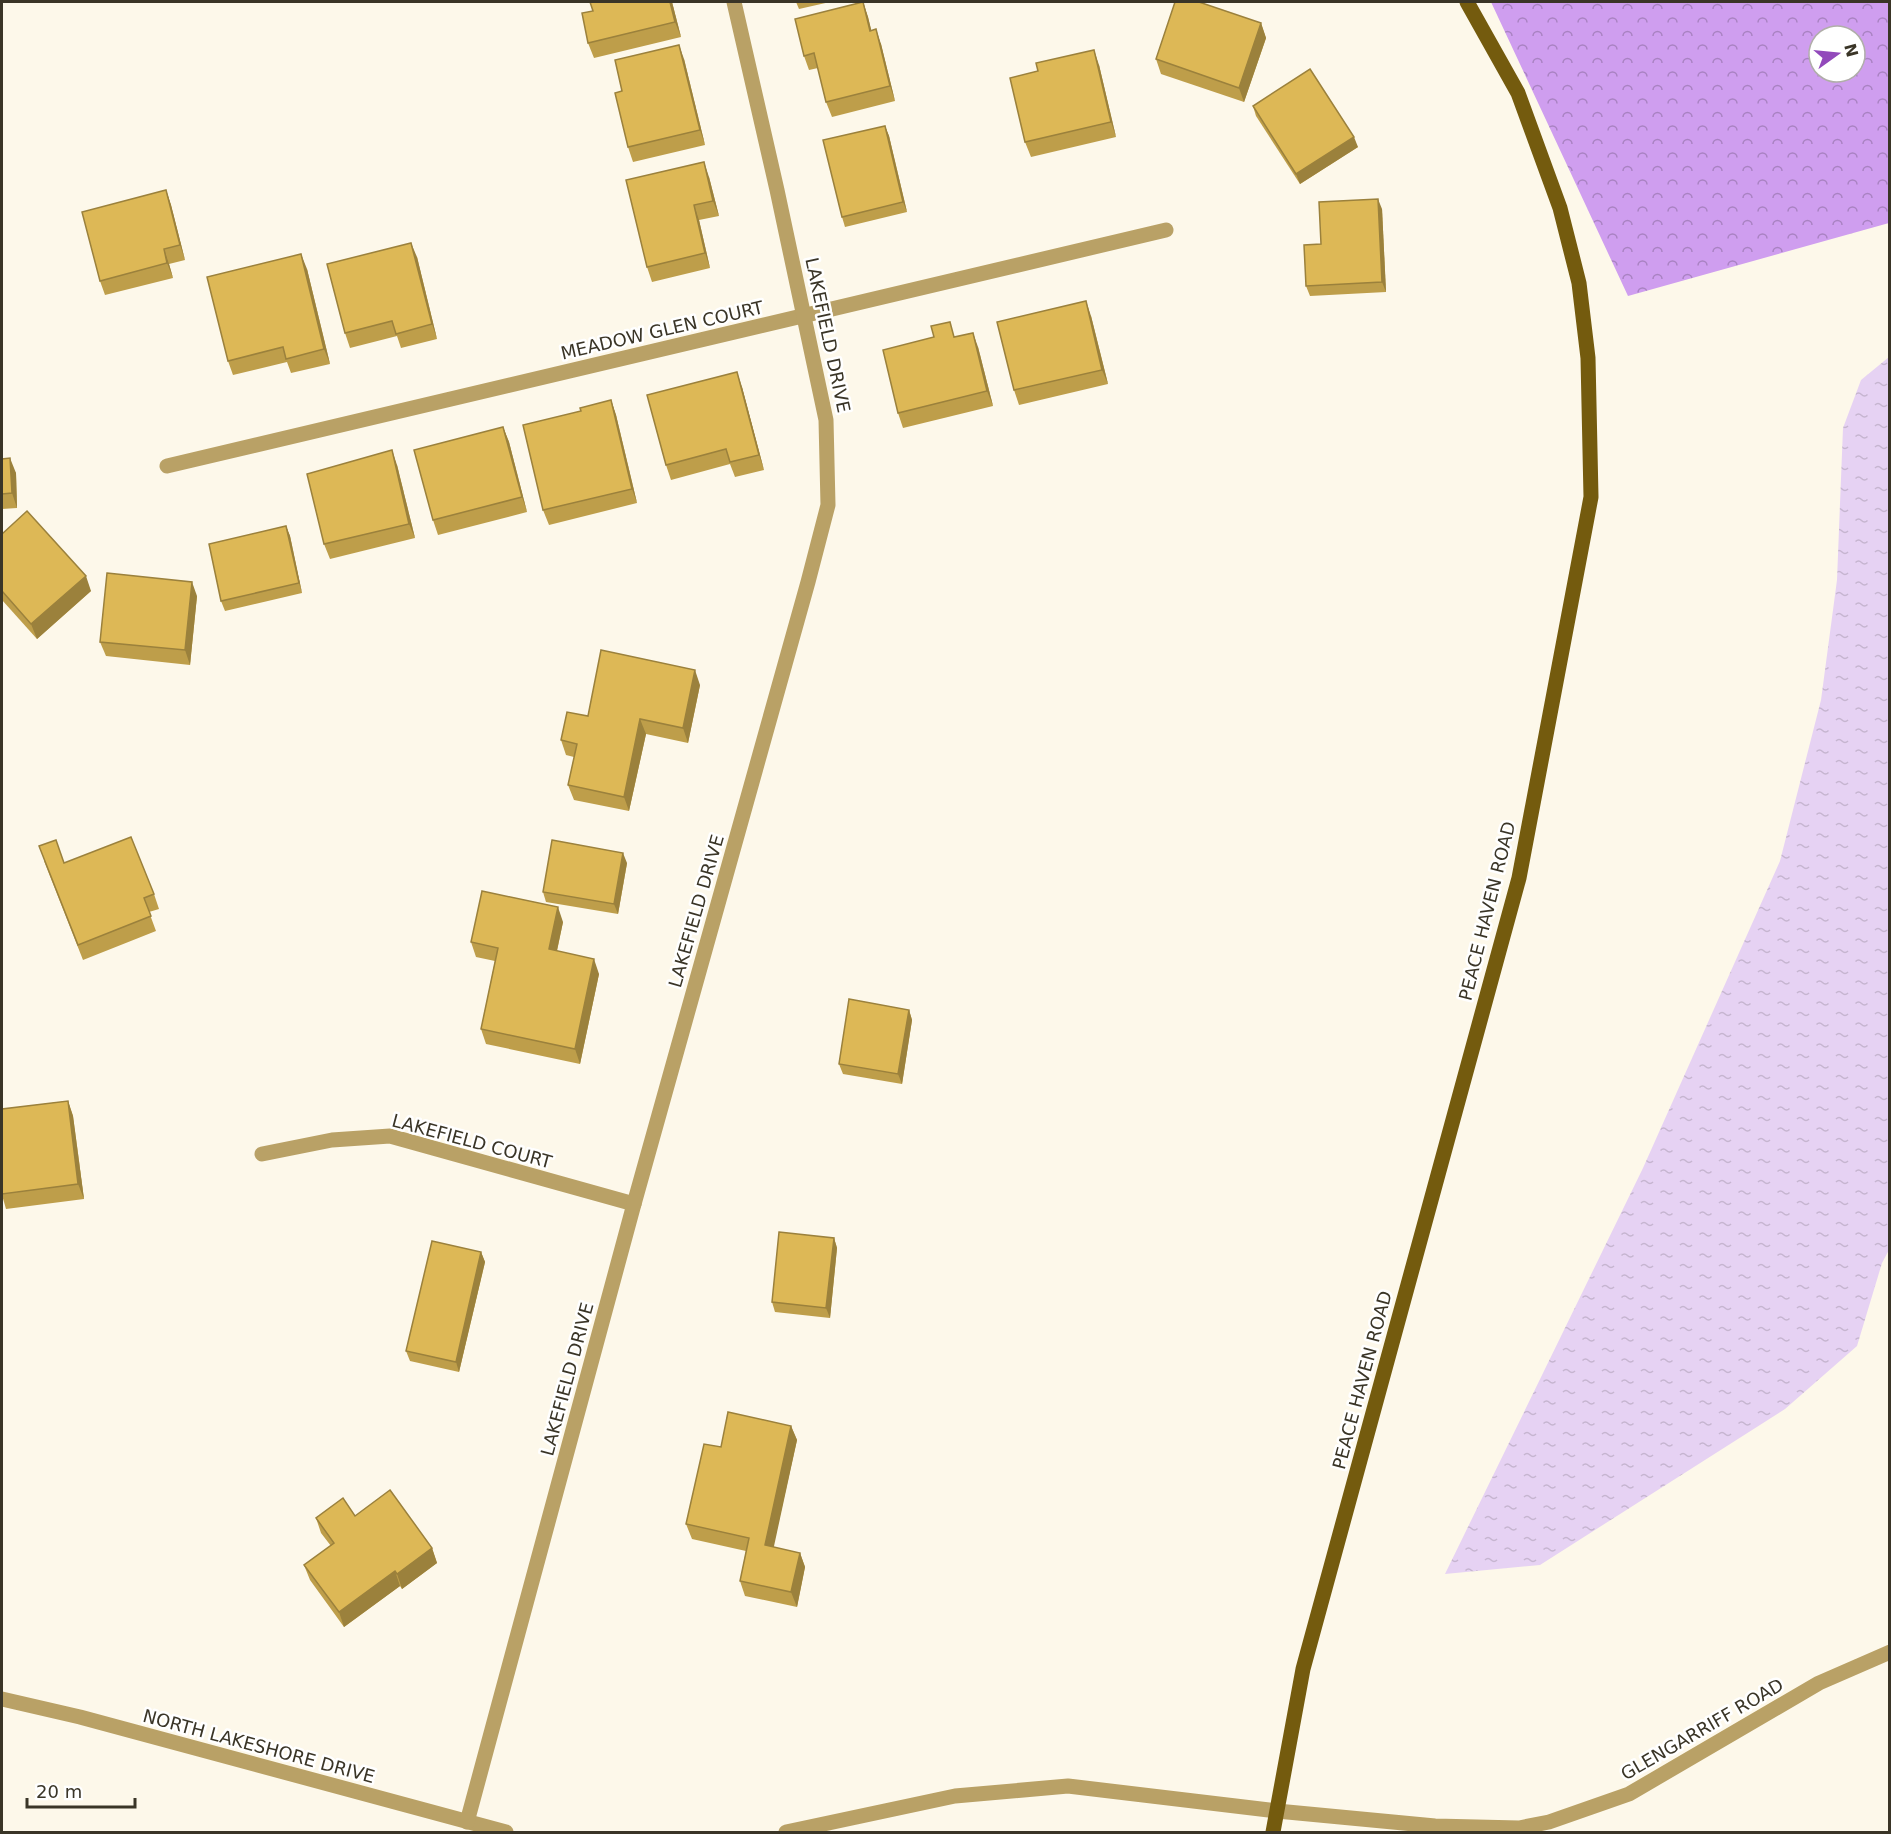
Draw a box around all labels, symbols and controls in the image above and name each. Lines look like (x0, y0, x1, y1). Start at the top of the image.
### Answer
north arrow (1807, 24, 1867, 84)
text: N (1840, 41, 1862, 59)
street label: LAKEFIELD DRIVE (801, 256, 855, 414)
street label: MEADOW GLEN COURT (559, 296, 766, 364)
street label: PEACE HAVEN ROAD (1455, 819, 1519, 1003)
street label: LAKEFIELD DRIVE (664, 832, 728, 990)
street label: LAKEFIELD COURT (390, 1110, 555, 1173)
street label: PEACE HAVEN ROAD (1328, 1288, 1396, 1472)
street label: LAKEFIELD DRIVE (536, 1300, 598, 1458)
street label: GLENGARRIFF ROAD (1617, 1674, 1787, 1784)
street label: NORTH LAKESHORE DRIVE (141, 1705, 377, 1787)
scale bar (27, 1771, 135, 1809)
text: 20 m (36, 1781, 82, 1802)

